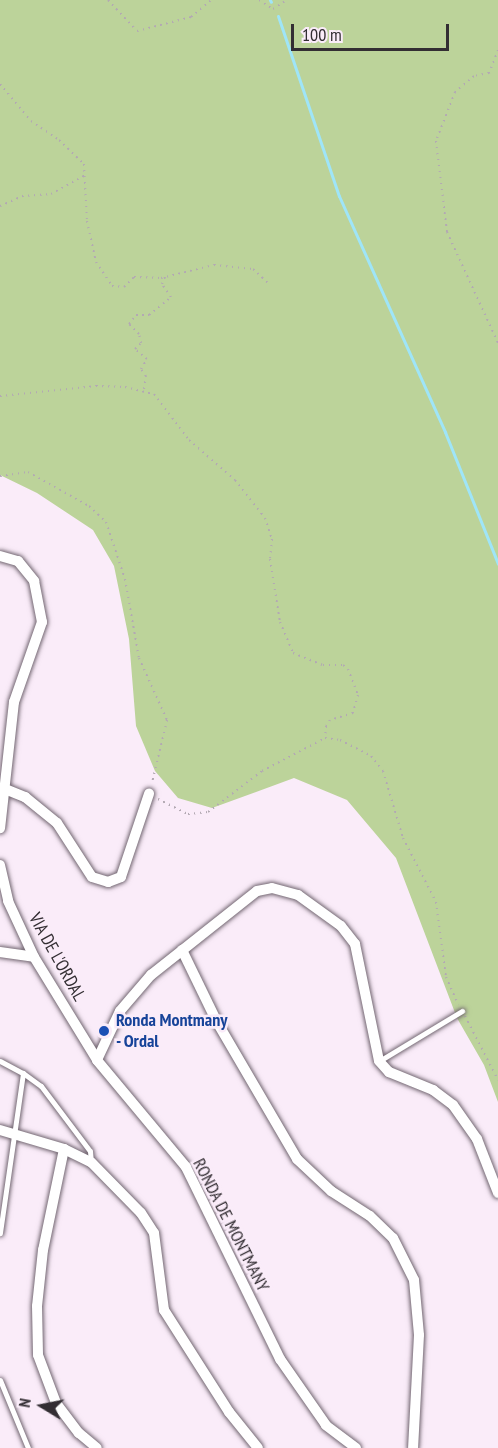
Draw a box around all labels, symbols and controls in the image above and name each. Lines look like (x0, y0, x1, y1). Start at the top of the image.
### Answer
scale bar (294, 12, 452, 50)
text: 100 m (302, 23, 342, 46)
street label: VIA DE L'ORDAL (24, 909, 90, 1005)
place label: Ronda Montmany - Ordal (116, 1010, 227, 1052)
marker: Ronda Montmany - Ordal (97, 1024, 111, 1038)
street label: RONDA DE MONTMANY (188, 1155, 274, 1295)
north arrow (12, 1376, 72, 1436)
text: N (14, 1397, 35, 1409)

